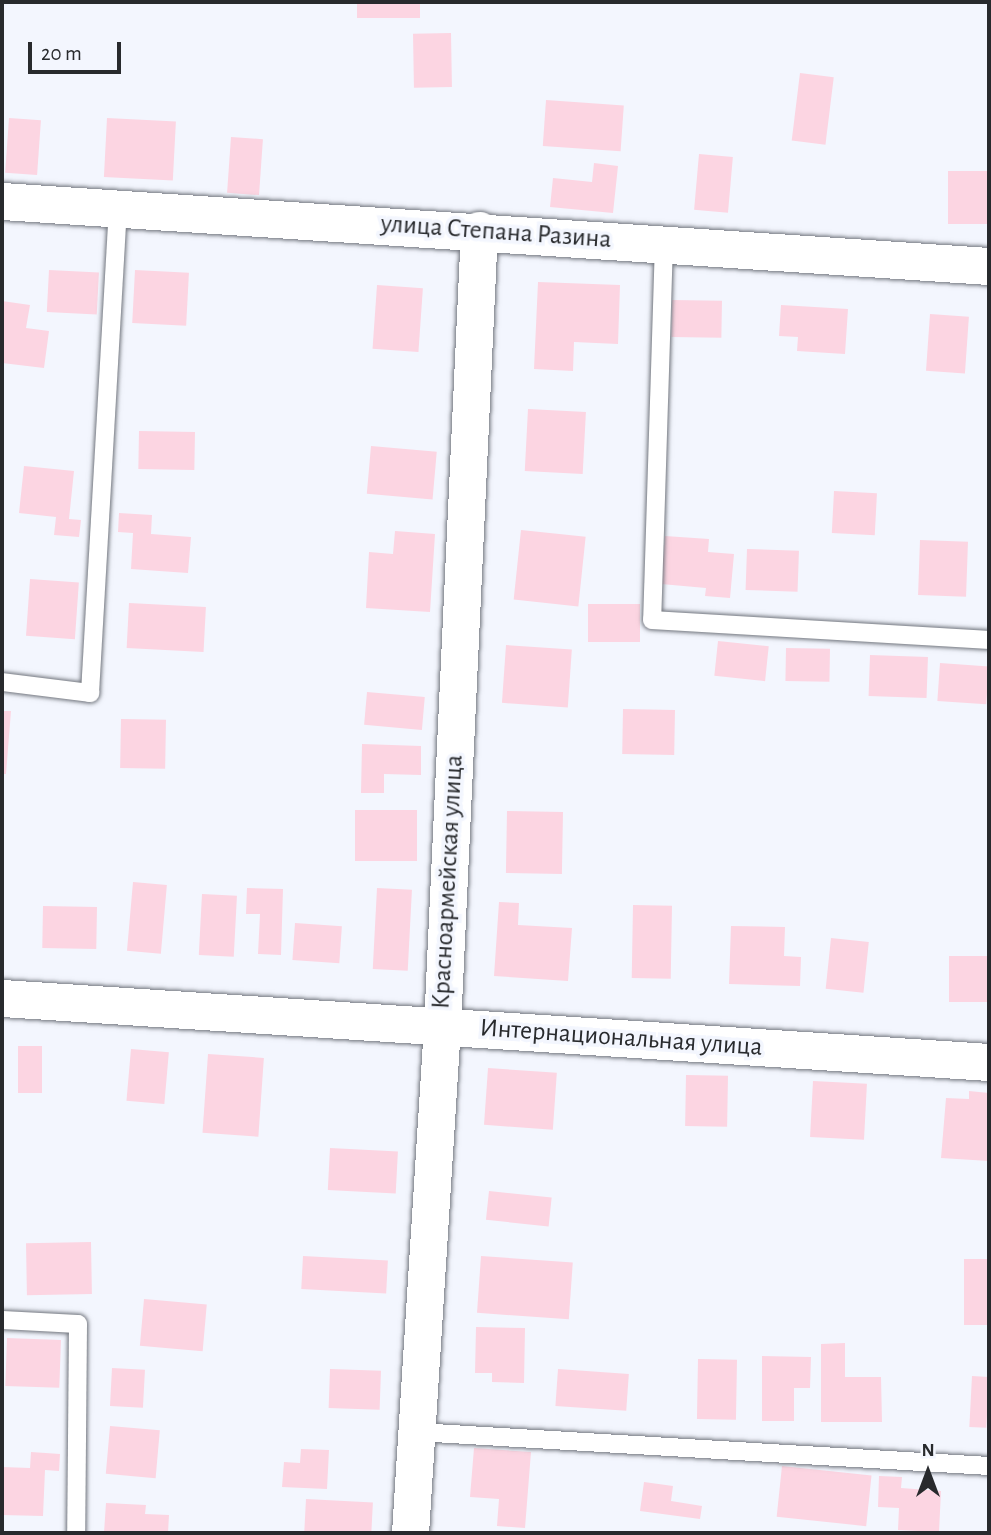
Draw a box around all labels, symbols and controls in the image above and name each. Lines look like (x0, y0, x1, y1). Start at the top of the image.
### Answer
scale bar (32, 28, 124, 72)
text: 20 m (41, 43, 82, 64)
street label: улица Степана Разина (380, 208, 612, 256)
street label: Красноармейская улица (426, 754, 470, 1010)
street label: Интернациональная улица (479, 1013, 763, 1063)
north arrow (893, 1437, 963, 1507)
text: N (921, 1441, 935, 1460)

